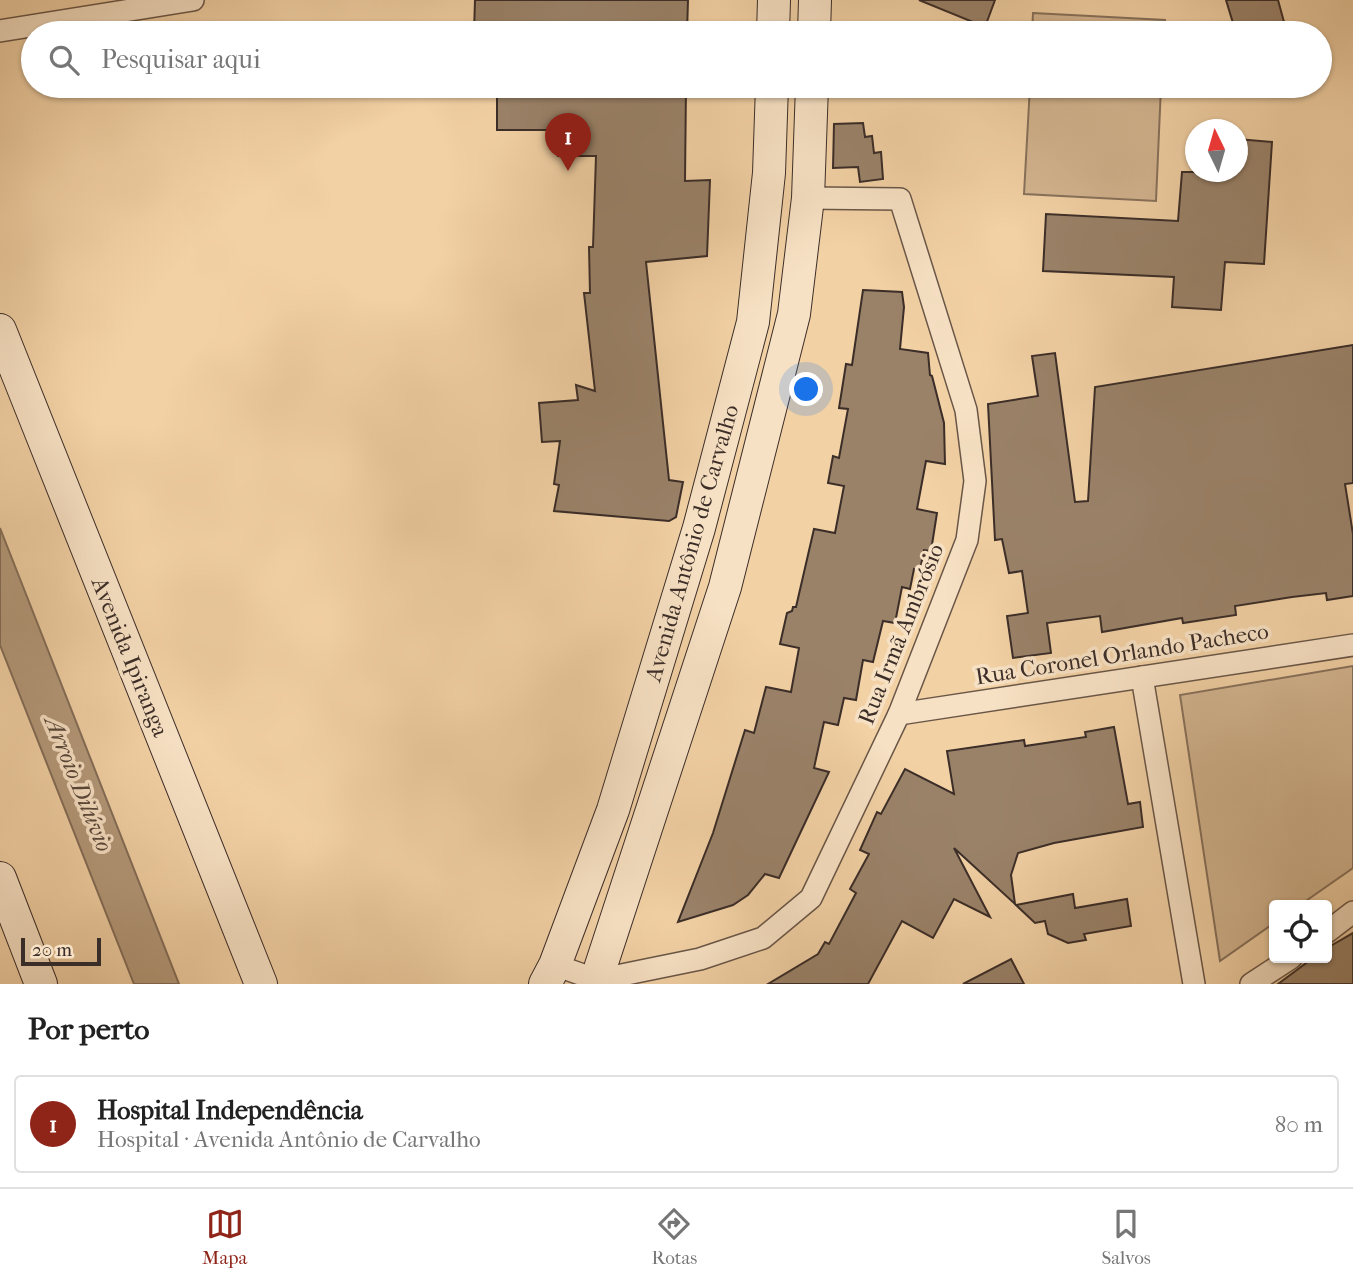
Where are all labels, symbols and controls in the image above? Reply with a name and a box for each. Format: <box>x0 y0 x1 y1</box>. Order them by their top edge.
search box <box>21 21 1332 98</box>
icon: search <box>45 41 83 79</box>
text: Pesquisar aqui <box>101 44 261 75</box>
pin: 1 <box>545 113 591 171</box>
north arrow <box>1185 119 1248 182</box>
your location <box>789 372 823 406</box>
street label: Avenida Antônio de Carvalho <box>639 401 745 686</box>
street label: Rua Irmã Ambrósio <box>852 540 950 728</box>
street label: Avenida Ipiranga <box>85 572 174 741</box>
street label: Rua Coronel Orlando Pacheco <box>974 617 1270 691</box>
water label: Arroio Dilúvio <box>38 709 119 856</box>
map controls <box>1269 900 1332 963</box>
button: locate <box>1269 900 1332 963</box>
scale bar <box>21 935 102 967</box>
text: 20 m <box>32 939 72 961</box>
text: Por perto <box>28 1012 150 1047</box>
text: Hospital Independência <box>97 1095 363 1126</box>
text: 1 <box>49 1111 57 1138</box>
text: 80 m <box>1275 1111 1323 1138</box>
text: Hospital · Avenida Antônio de Carvalho <box>97 1126 481 1153</box>
tab: Mapa <box>202 1205 247 1269</box>
tab: Rotas <box>652 1205 697 1269</box>
tab: Salvos <box>1102 1205 1151 1269</box>

